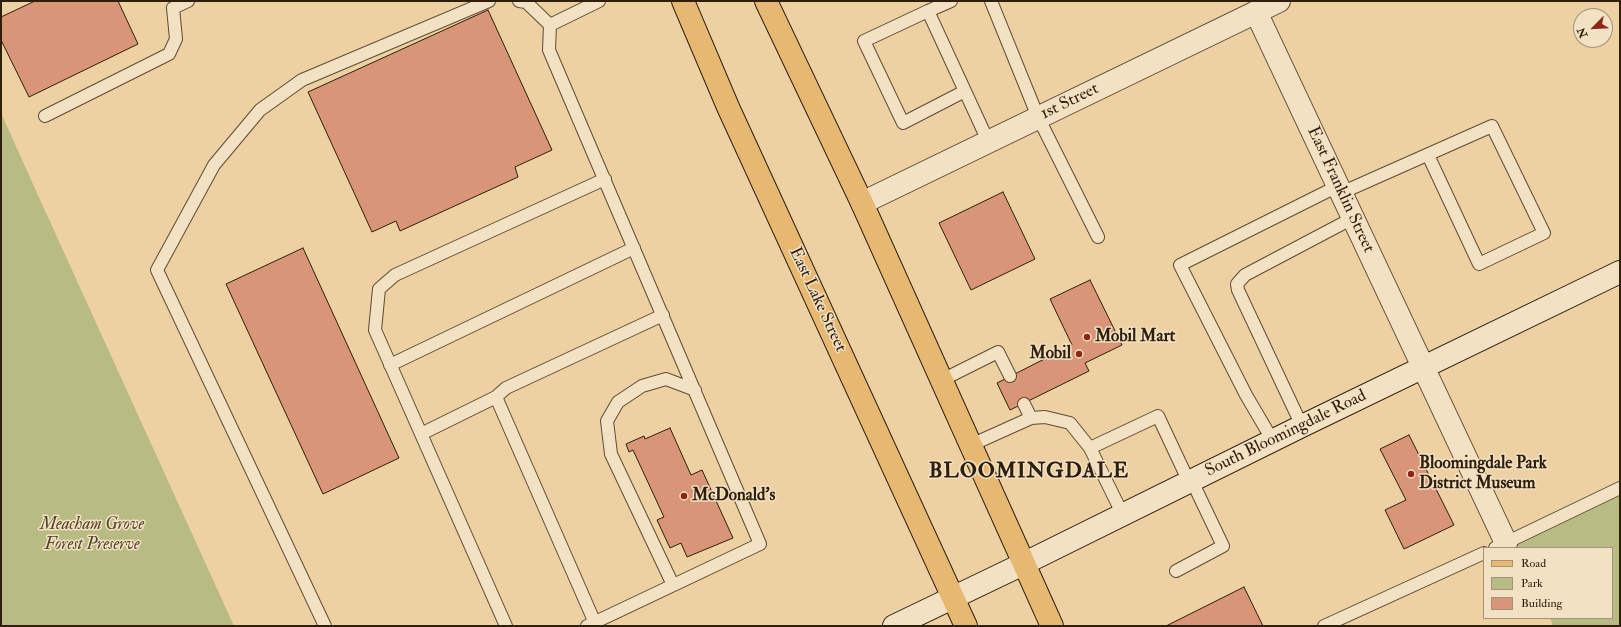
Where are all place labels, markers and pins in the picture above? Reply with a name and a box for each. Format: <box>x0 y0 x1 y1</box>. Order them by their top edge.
place label: Mobil Mart <box>1095 327 1175 347</box>
marker: Mobil Mart <box>1082 332 1092 342</box>
place label: Mobil <box>1030 344 1071 364</box>
marker: Mobil <box>1074 349 1084 359</box>
place label: Bloomingdale Park District Museum <box>1419 454 1547 494</box>
marker: Bloomingdale Park District Museum <box>1406 469 1416 479</box>
place label: McDonald's <box>692 486 775 506</box>
marker: McDonald's <box>679 491 689 501</box>

